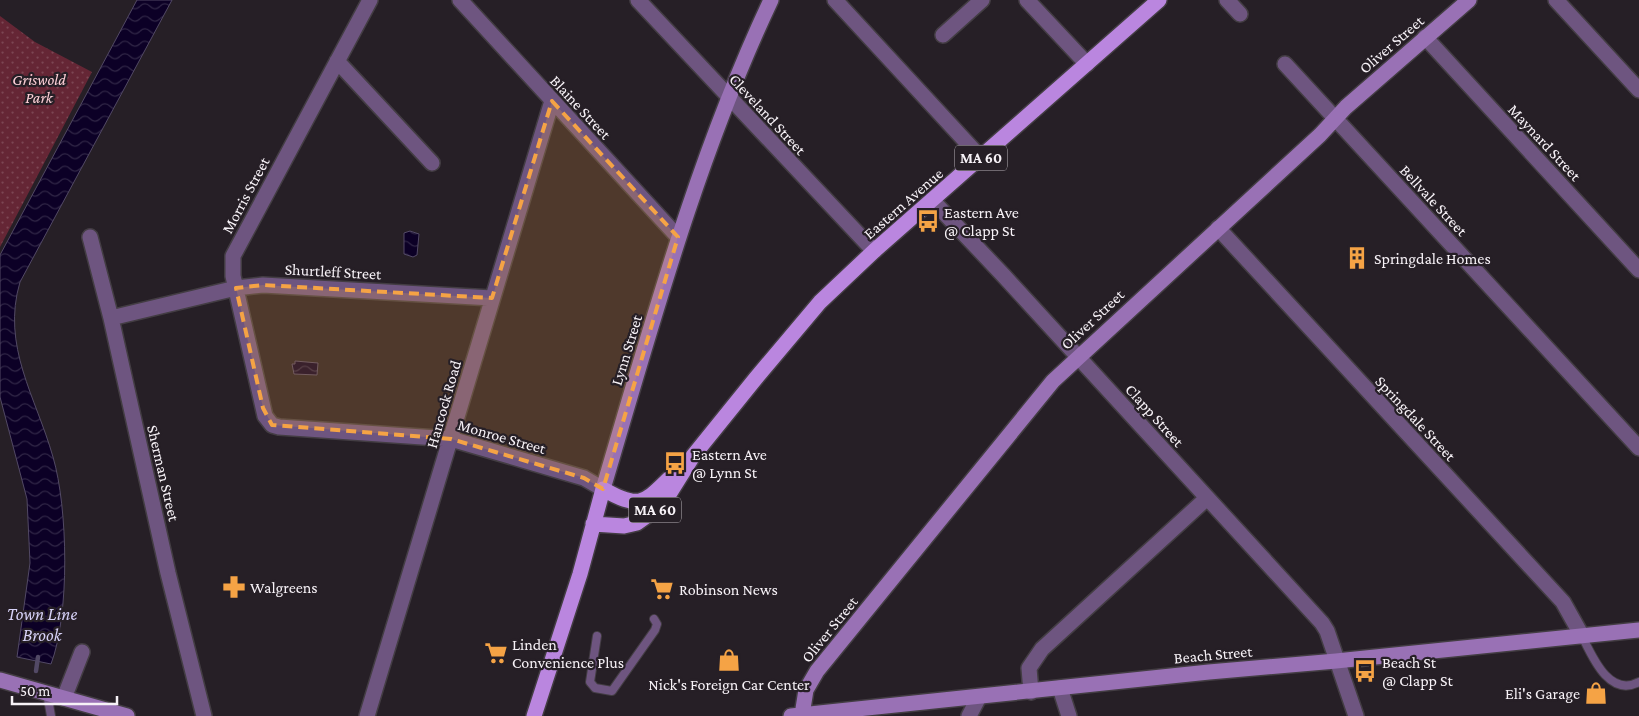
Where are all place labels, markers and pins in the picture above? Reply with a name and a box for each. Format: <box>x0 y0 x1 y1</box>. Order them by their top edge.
place label: Eastern Ave @ Clapp St <box>944 204 1019 240</box>
bus stop icon: Eastern Ave @ Clapp St <box>915 208 941 234</box>
building icon: Springdale Homes <box>1344 245 1370 271</box>
place label: Springdale Homes <box>1374 250 1491 268</box>
place label: Eastern Ave @ Lynn St <box>692 446 767 482</box>
bus stop icon: Eastern Ave @ Lynn St <box>662 450 688 476</box>
pharmacy icon: Walgreens <box>221 574 247 600</box>
supermarket icon: Robinson News <box>649 576 675 602</box>
place label: Walgreens <box>250 579 318 597</box>
place label: Robinson News <box>679 581 778 598</box>
place label: Linden Convenience Plus <box>512 636 624 671</box>
supermarket icon: Linden Convenience Plus <box>483 640 509 666</box>
shop icon: Nick's Foreign Car Center <box>716 647 742 673</box>
place label: Beach St @ Clapp St <box>1382 654 1453 690</box>
bus stop icon: Beach St @ Clapp St <box>1352 658 1378 684</box>
place label: Nick's Foreign Car Center <box>648 676 810 694</box>
shop icon: Eli's Garage <box>1583 680 1609 706</box>
place label: Eli's Garage <box>1505 685 1580 703</box>

